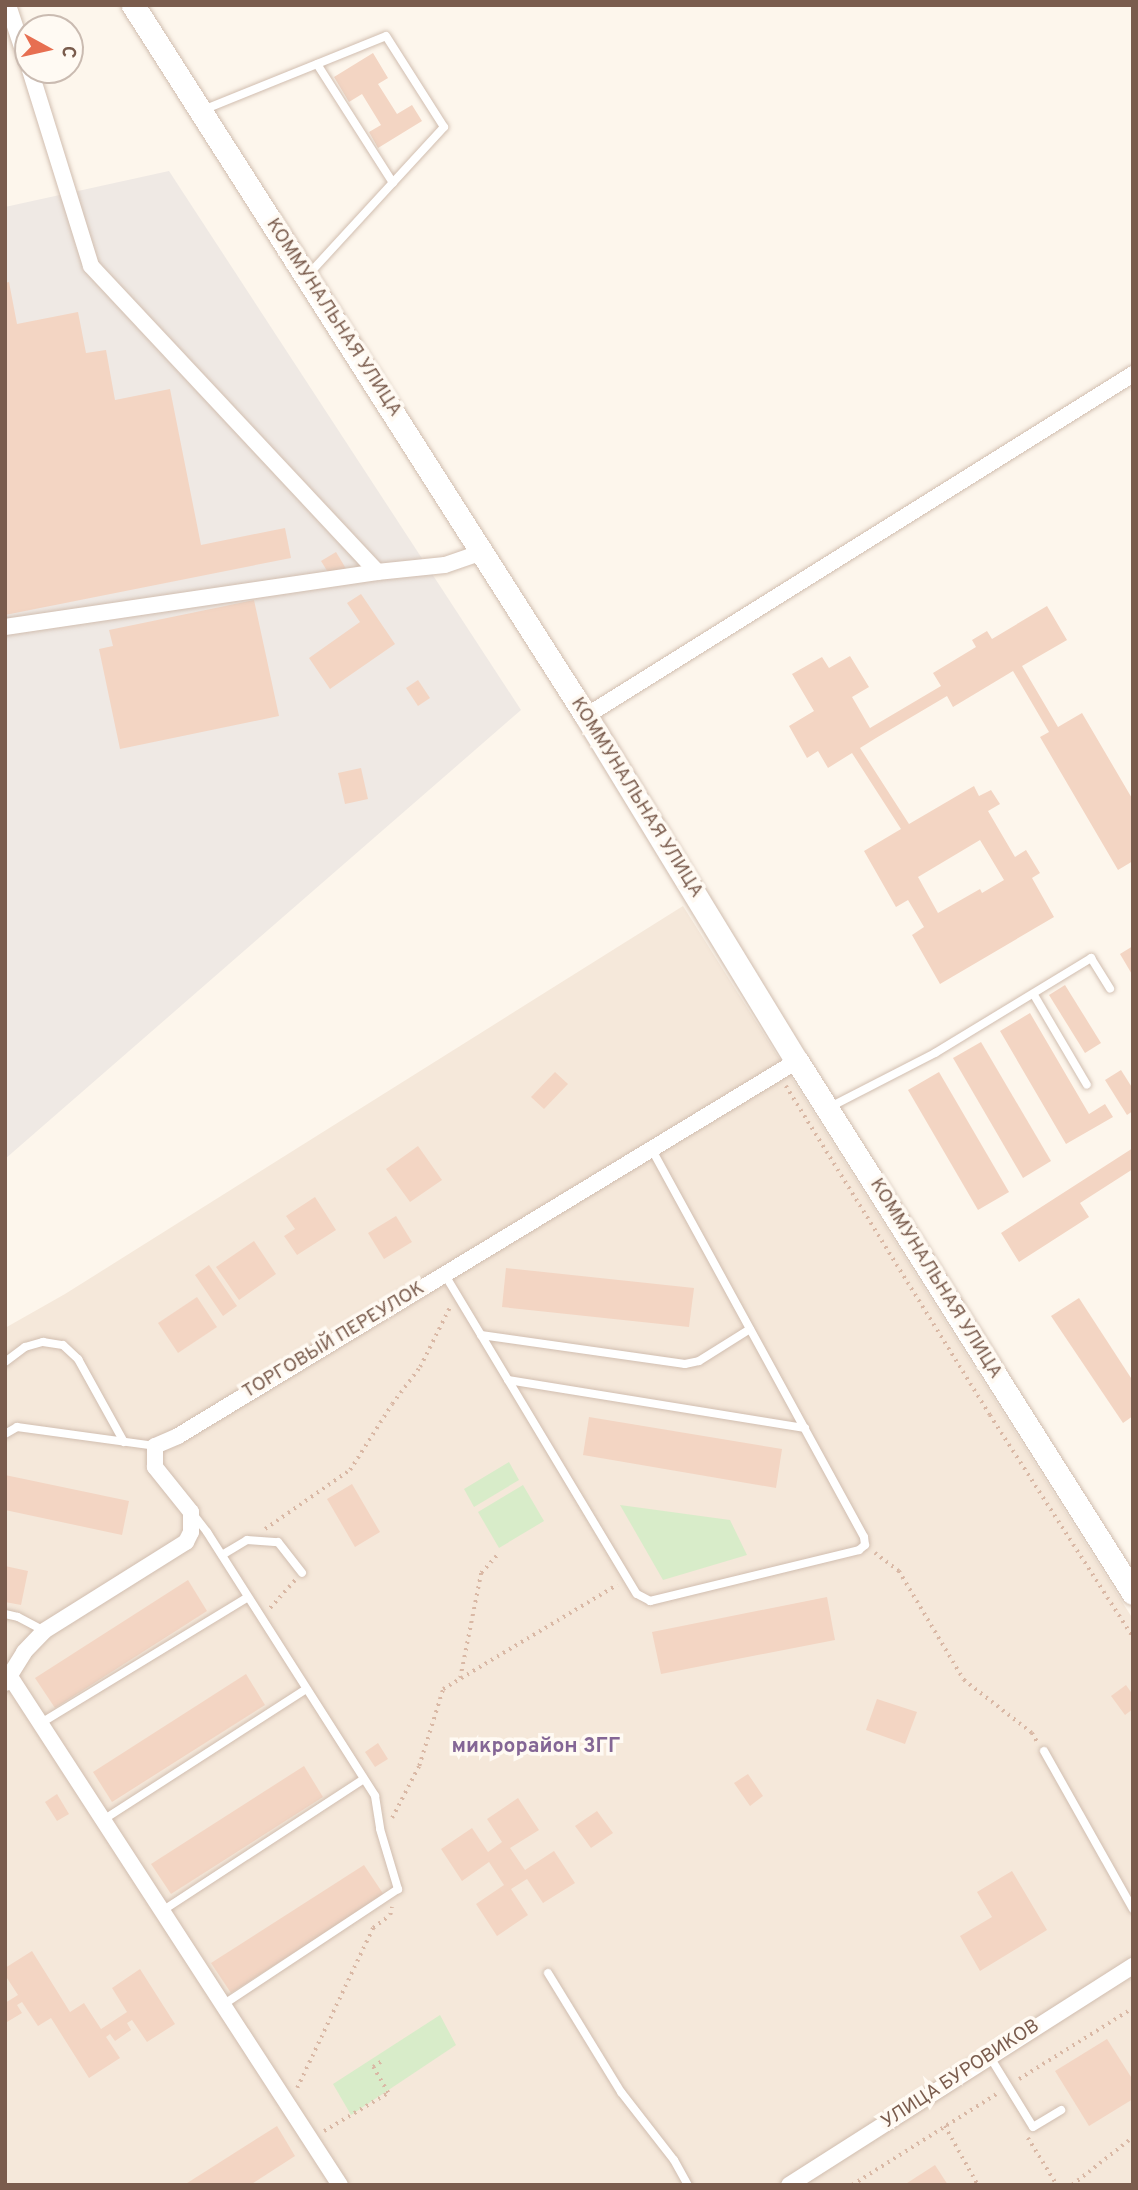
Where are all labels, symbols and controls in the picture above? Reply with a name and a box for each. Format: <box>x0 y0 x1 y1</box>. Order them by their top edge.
north arrow <box>14 14 84 84</box>
text: С <box>55 44 81 59</box>
street label: КОММУНАЛЬНАЯ УЛИЦА <box>260 215 406 421</box>
street label: КОММУНАЛЬНАЯ УЛИЦА <box>565 694 707 902</box>
street label: КОММУНАЛЬНАЯ УЛИЦА <box>864 1175 1006 1383</box>
street label: ТОРГОВЫЙ ПЕРЕУЛОК <box>239 1278 429 1404</box>
district label: микрорайон 3ГГ <box>452 1734 620 1760</box>
street label: УЛИЦА БУРОВИКОВ <box>878 2015 1044 2135</box>

